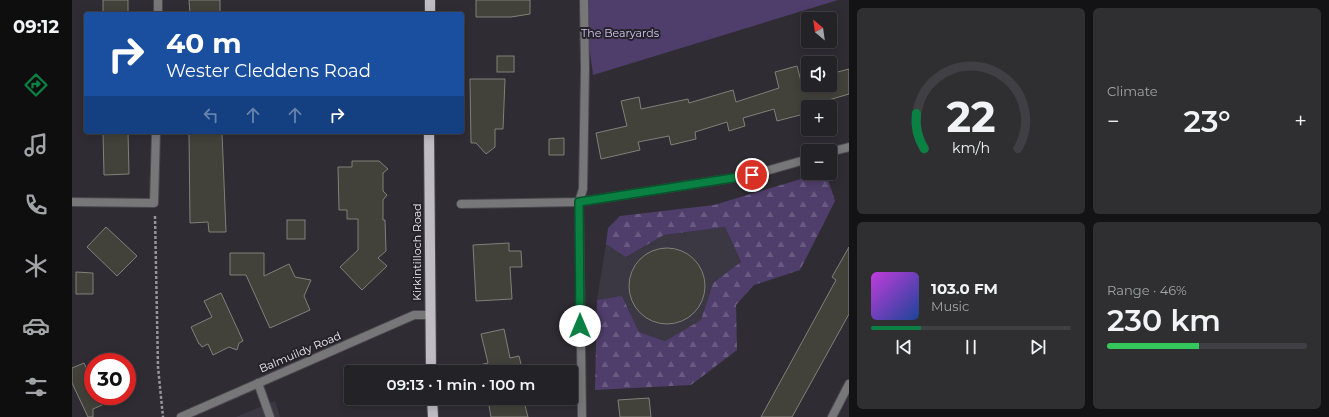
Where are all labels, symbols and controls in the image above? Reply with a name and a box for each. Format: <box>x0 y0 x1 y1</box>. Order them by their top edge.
north arrow <box>801 12 837 48</box>
map controls <box>801 12 837 180</box>
text: 09:12 <box>13 16 59 38</box>
text: 40 m <box>166 26 242 60</box>
park label: The Bearyards <box>581 26 660 40</box>
icon: right <box>100 28 152 80</box>
button: sound <box>801 56 837 92</box>
text: Wester Cleddens Road <box>166 60 371 82</box>
icon: directions <box>22 71 50 99</box>
text: Climate <box>1107 83 1158 99</box>
text: 22 <box>946 92 996 142</box>
button: + <box>801 100 837 136</box>
text: 23° <box>1183 103 1231 140</box>
icon: left <box>200 104 222 126</box>
icon: ahead <box>242 104 264 126</box>
icon: ahead <box>284 104 306 126</box>
icon: right <box>326 104 348 126</box>
text: − <box>1107 108 1120 135</box>
text: + <box>1294 108 1307 135</box>
icon: music <box>22 131 50 159</box>
text: km/h <box>952 138 990 156</box>
button: − <box>801 144 837 180</box>
pin <box>735 158 769 192</box>
icon: arrive <box>741 164 763 186</box>
icon: phone <box>22 191 50 219</box>
street label: Kirkintilloch Road <box>410 203 424 301</box>
icon: climate <box>22 252 50 280</box>
text: 103.0 FM <box>931 279 998 298</box>
text: Range · 46% <box>1107 282 1187 298</box>
text: Music <box>931 298 969 314</box>
text: 230 km <box>1107 302 1221 339</box>
position arrow <box>559 305 601 347</box>
icon: car <box>22 312 50 340</box>
street label: Balmuildy Road <box>257 328 343 376</box>
icon: previous <box>893 336 915 358</box>
icon: pause <box>960 336 982 358</box>
icon: next <box>1027 336 1049 358</box>
speed limit sign: 30 <box>84 353 136 405</box>
icon: filters <box>22 373 50 401</box>
text: 09:13 · 1 min · 100 m <box>387 375 535 394</box>

